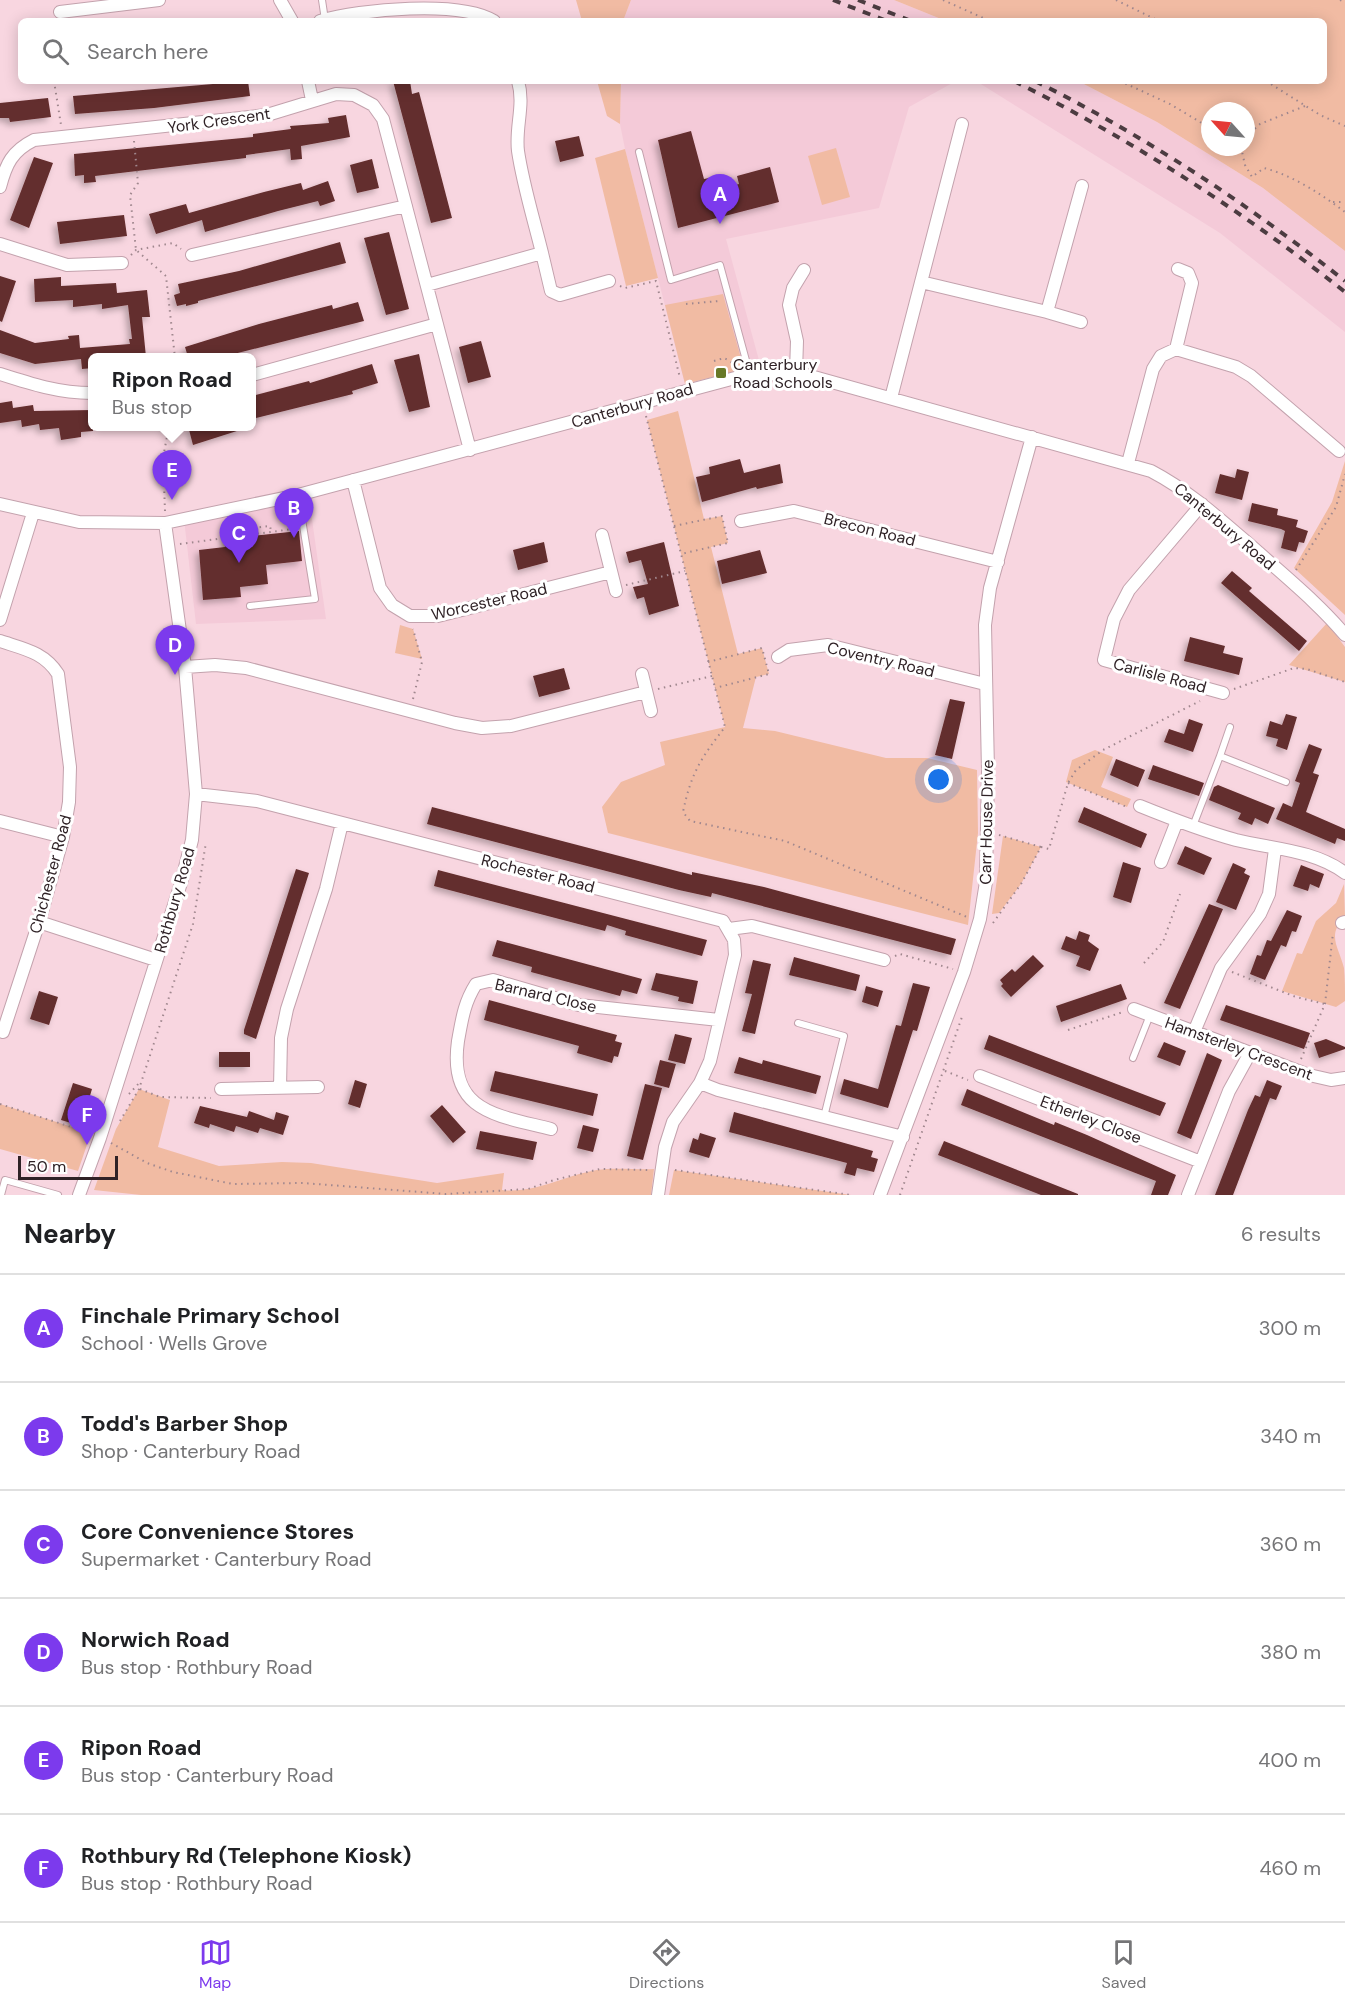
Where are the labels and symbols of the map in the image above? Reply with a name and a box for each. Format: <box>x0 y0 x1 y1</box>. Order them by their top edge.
north arrow <box>1201 102 1255 156</box>
street label: York Crescent <box>166 103 272 138</box>
pin: A <box>700 174 740 224</box>
place label: Canterbury Road Schools <box>733 354 833 393</box>
marker: Canterbury Road Schools <box>714 366 728 380</box>
street label: Canterbury Road <box>569 378 696 433</box>
pin: E <box>152 450 192 500</box>
street label: Canterbury Road <box>1170 478 1280 575</box>
pin: B <box>274 488 314 538</box>
street label: Brecon Road <box>822 508 918 551</box>
pin: C <box>220 514 258 563</box>
street label: Worcester Road <box>429 578 549 625</box>
pin: D <box>156 626 195 675</box>
street label: Coventry Road <box>825 637 937 682</box>
street label: Carlisle Road <box>1111 653 1209 698</box>
street label: Carr House Drive <box>975 759 998 885</box>
your location <box>924 765 953 794</box>
street label: Chichester Road <box>25 812 76 936</box>
street label: Rothbury Road <box>149 845 200 956</box>
street label: Rochester Road <box>479 849 597 898</box>
street label: Barnard Close <box>493 974 599 1017</box>
street label: Hamsterley Crescent <box>1162 1012 1316 1085</box>
street label: Etherley Close <box>1037 1091 1144 1148</box>
pin: F <box>68 1096 106 1145</box>
scale bar <box>18 1153 118 1180</box>

